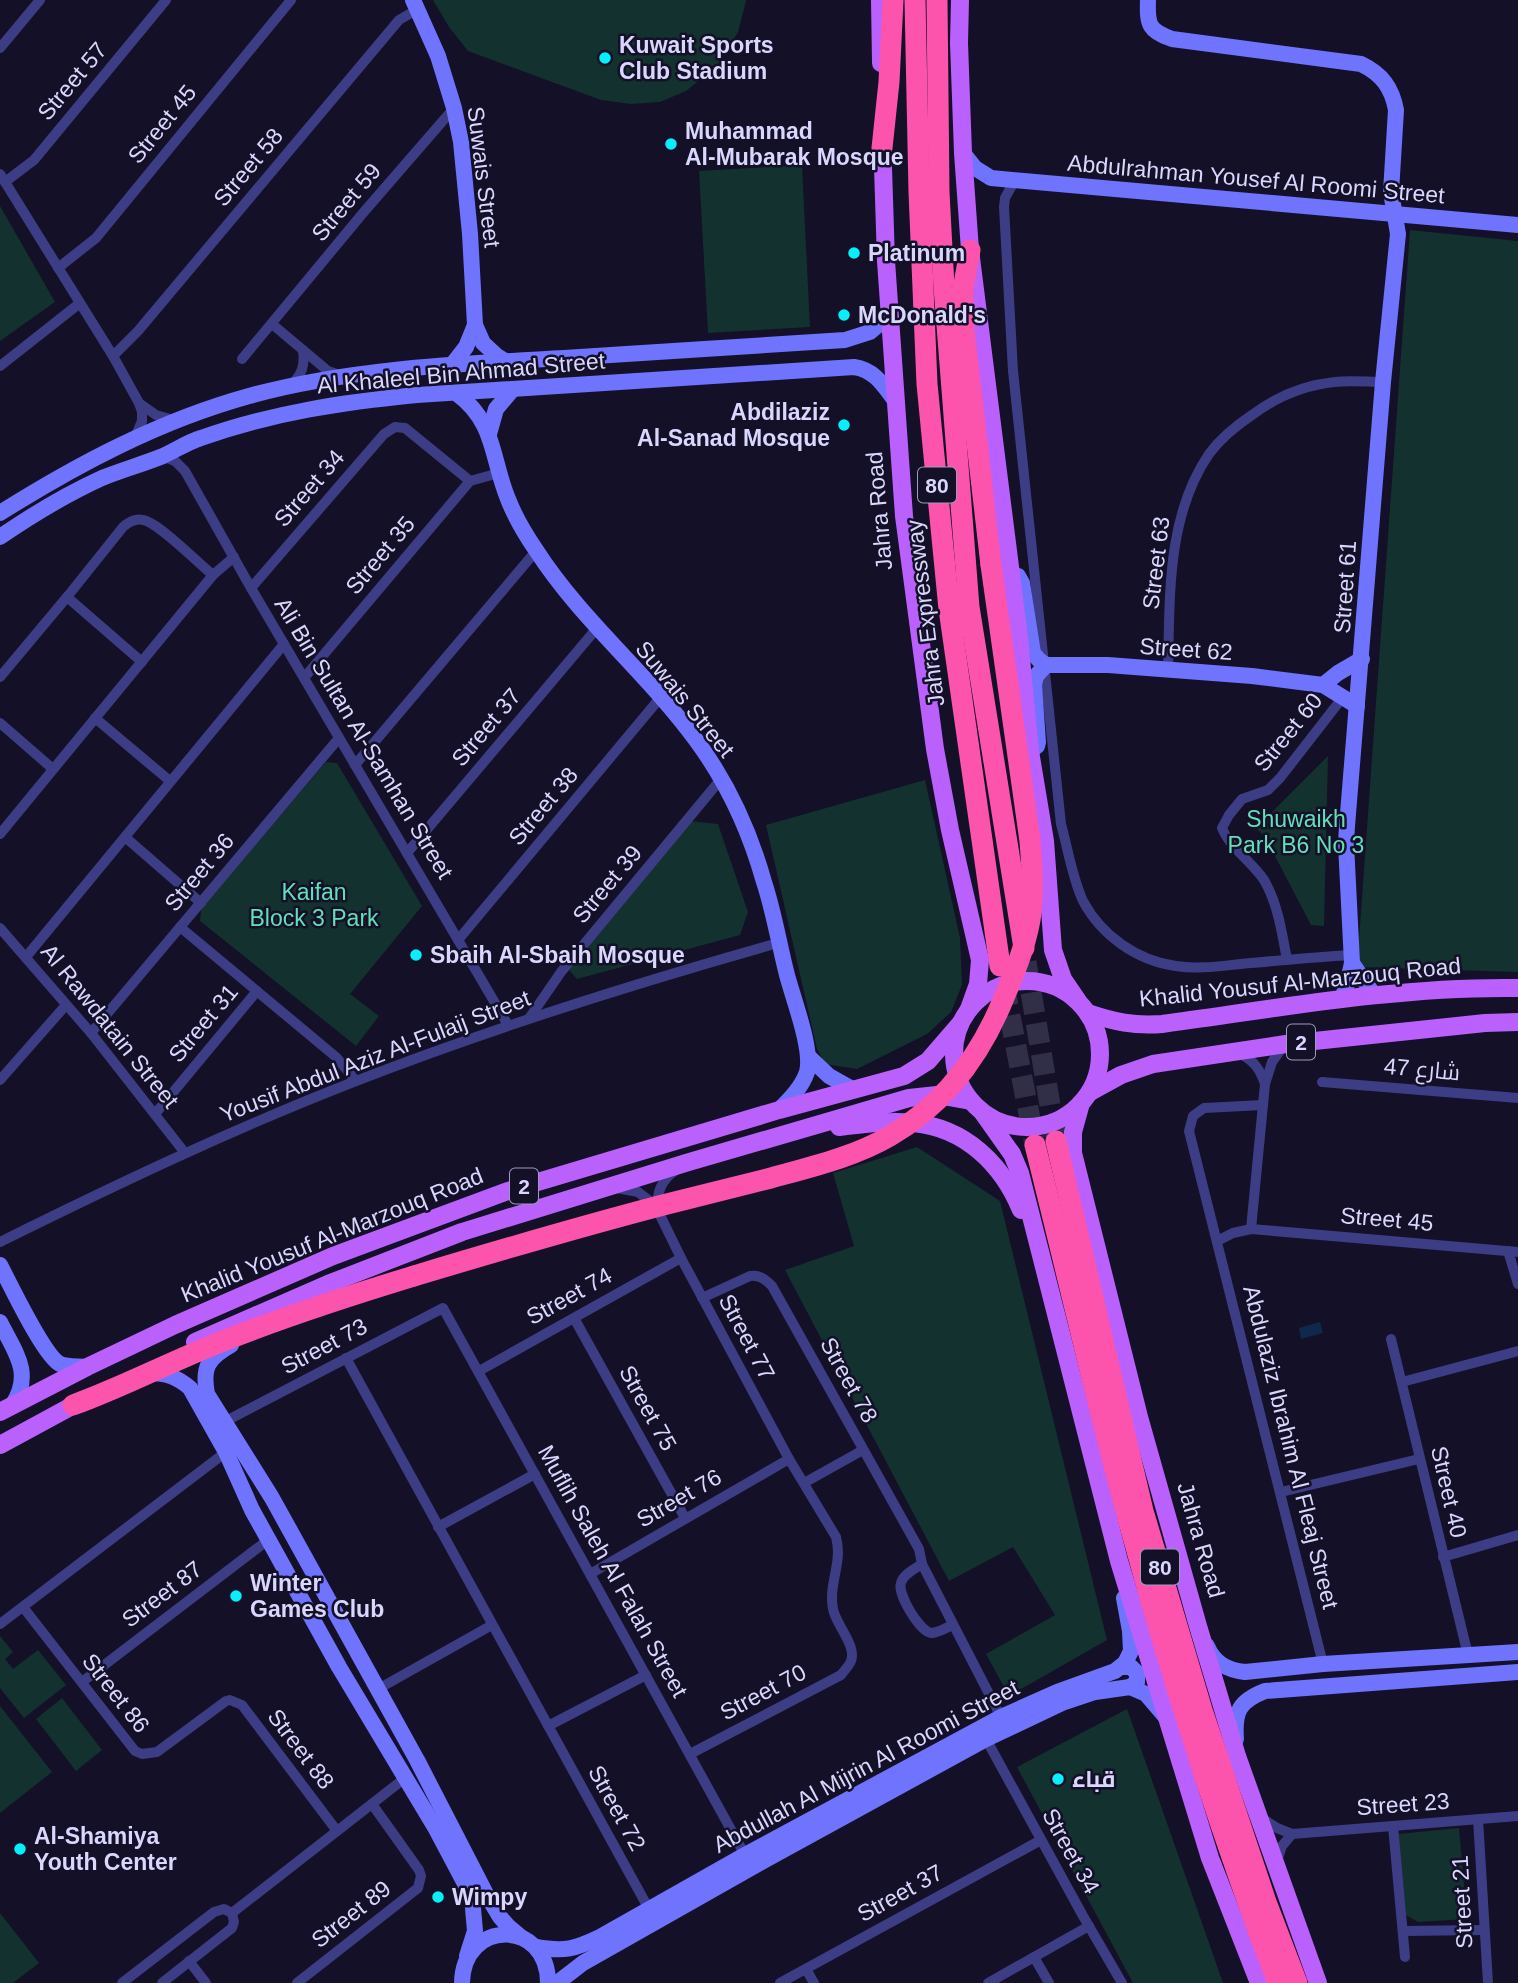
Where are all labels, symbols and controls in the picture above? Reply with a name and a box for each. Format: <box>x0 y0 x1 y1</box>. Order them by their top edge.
place label: Kuwait Sports Club Stadium <box>619 32 774 84</box>
street label: Street 57 <box>32 37 112 125</box>
marker: Kuwait Sports Club Stadium <box>597 50 613 66</box>
street label: Street 45 <box>123 80 201 168</box>
street label: Suwais Street <box>462 105 506 250</box>
place label: Muhammad Al-Mubarak Mosque <box>685 118 904 170</box>
street label: Street 58 <box>208 123 288 211</box>
marker: Muhammad Al-Mubarak Mosque <box>663 136 679 152</box>
street label: Abdulrahman Yousef Al Roomi Street <box>1066 150 1446 208</box>
street label: Street 59 <box>306 158 386 246</box>
place label: Platinum <box>868 240 965 266</box>
marker: Platinum <box>846 245 862 261</box>
place label: McDonald's <box>858 302 986 328</box>
marker: McDonald's <box>836 307 852 323</box>
street label: Al Khaleel Bin Ahmad Street <box>316 347 607 399</box>
place label: Abdilaziz Al-Sanad Mosque <box>637 399 830 451</box>
marker: Abdilaziz Al-Sanad Mosque <box>836 417 852 433</box>
street label: Street 34 <box>269 444 350 532</box>
street label: Jahra Road <box>861 451 897 571</box>
road number: 80 <box>918 468 956 503</box>
street label: Street 35 <box>340 511 420 599</box>
street label: Street 63 <box>1137 515 1175 611</box>
street label: Jahra Expressway <box>901 518 949 708</box>
street label: Street 61 <box>1329 540 1361 634</box>
street label: Ali Bin Sultan Al-Samhan Street <box>270 593 459 884</box>
street label: Street 62 <box>1139 633 1233 665</box>
street label: Suwais Street <box>630 636 740 763</box>
street label: Street 37 <box>446 683 526 771</box>
street label: Street 60 <box>1249 688 1327 776</box>
street label: Street 38 <box>503 762 583 850</box>
park label: Shuwaikh Park B6 No 3 <box>1228 806 1364 858</box>
street label: Street 36 <box>159 828 239 916</box>
street label: Street 39 <box>567 840 647 928</box>
park label: Kaifan Block 3 Park <box>249 879 379 931</box>
street label: Al Rawdatain Street <box>36 939 184 1114</box>
place label: Sbaih Al-Sbaih Mosque <box>430 942 685 968</box>
marker: Sbaih Al-Sbaih Mosque <box>408 947 424 963</box>
street label: Khalid Yousuf Al-Marzouq Road <box>1138 952 1462 1012</box>
street label: Street 31 <box>163 979 243 1067</box>
street label: Yousif Abdul Aziz Al-Fulaij Street <box>216 984 534 1127</box>
road number: 2 <box>1287 1024 1315 1060</box>
street label: شارع 47 <box>1382 1053 1461 1088</box>
street label: Khalid Yousuf Al-Marzouq Road <box>177 1162 487 1308</box>
road number: 2 <box>510 1168 538 1204</box>
street label: Street 45 <box>1339 1202 1435 1236</box>
street label: Street 74 <box>522 1262 616 1330</box>
street label: Abdulaziz Ibrahim Al Fleaj Street <box>1238 1283 1344 1612</box>
street label: Street 77 <box>714 1290 780 1384</box>
street label: Street 73 <box>277 1313 371 1379</box>
street label: Street 78 <box>815 1333 883 1427</box>
street label: Street 75 <box>614 1361 682 1455</box>
street label: Muflih Saleh Al Falah Street <box>533 1441 693 1702</box>
street label: Street 40 <box>1426 1444 1472 1540</box>
street label: Street 76 <box>632 1463 726 1533</box>
street label: Jahra Road <box>1172 1479 1230 1601</box>
road number: 80 <box>1141 1550 1179 1584</box>
street label: Street 87 <box>117 1556 207 1632</box>
place label: Winter Games Club <box>250 1570 384 1622</box>
marker: Winter Games Club <box>228 1588 244 1604</box>
street label: Street 86 <box>77 1648 155 1738</box>
street label: Street 70 <box>716 1659 810 1725</box>
street label: Abdullah Al Mijrin Al Roomi Street <box>709 1674 1024 1858</box>
street label: Street 88 <box>263 1704 339 1794</box>
street label: Street 72 <box>583 1761 651 1855</box>
place label: قباء <box>1072 1766 1115 1792</box>
marker: قباء <box>1050 1771 1066 1787</box>
street label: Street 23 <box>1356 1788 1450 1820</box>
street label: Street 34 <box>1037 1804 1105 1898</box>
place label: Al-Shamiya Youth Center <box>34 1823 177 1875</box>
marker: Al-Shamiya Youth Center <box>12 1841 28 1857</box>
street label: Street 21 <box>1447 1855 1477 1949</box>
street label: Street 37 <box>853 1859 947 1927</box>
street label: Street 89 <box>306 1875 396 1953</box>
place label: Wimpy <box>452 1884 527 1910</box>
marker: Wimpy <box>430 1889 446 1905</box>

